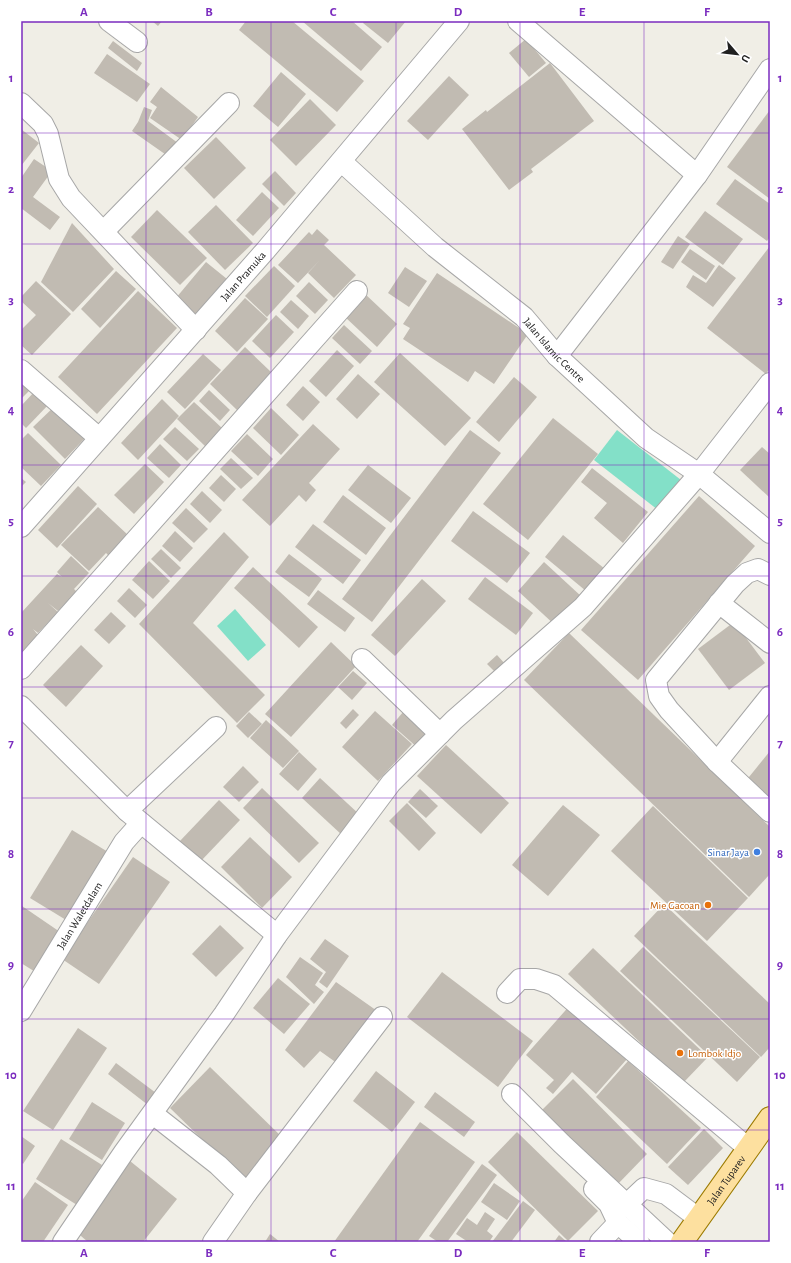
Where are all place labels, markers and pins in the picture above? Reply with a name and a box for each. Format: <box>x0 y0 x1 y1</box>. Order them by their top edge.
place label: Sinar Jaya <box>707 847 749 858</box>
marker: Sinar Jaya <box>752 847 762 857</box>
place label: Mie Gacoan <box>650 900 700 911</box>
marker: Mie Gacoan <box>703 900 713 910</box>
marker: Lombok Idjo <box>675 1048 685 1058</box>
place label: Lombok Idjo <box>688 1048 741 1059</box>

